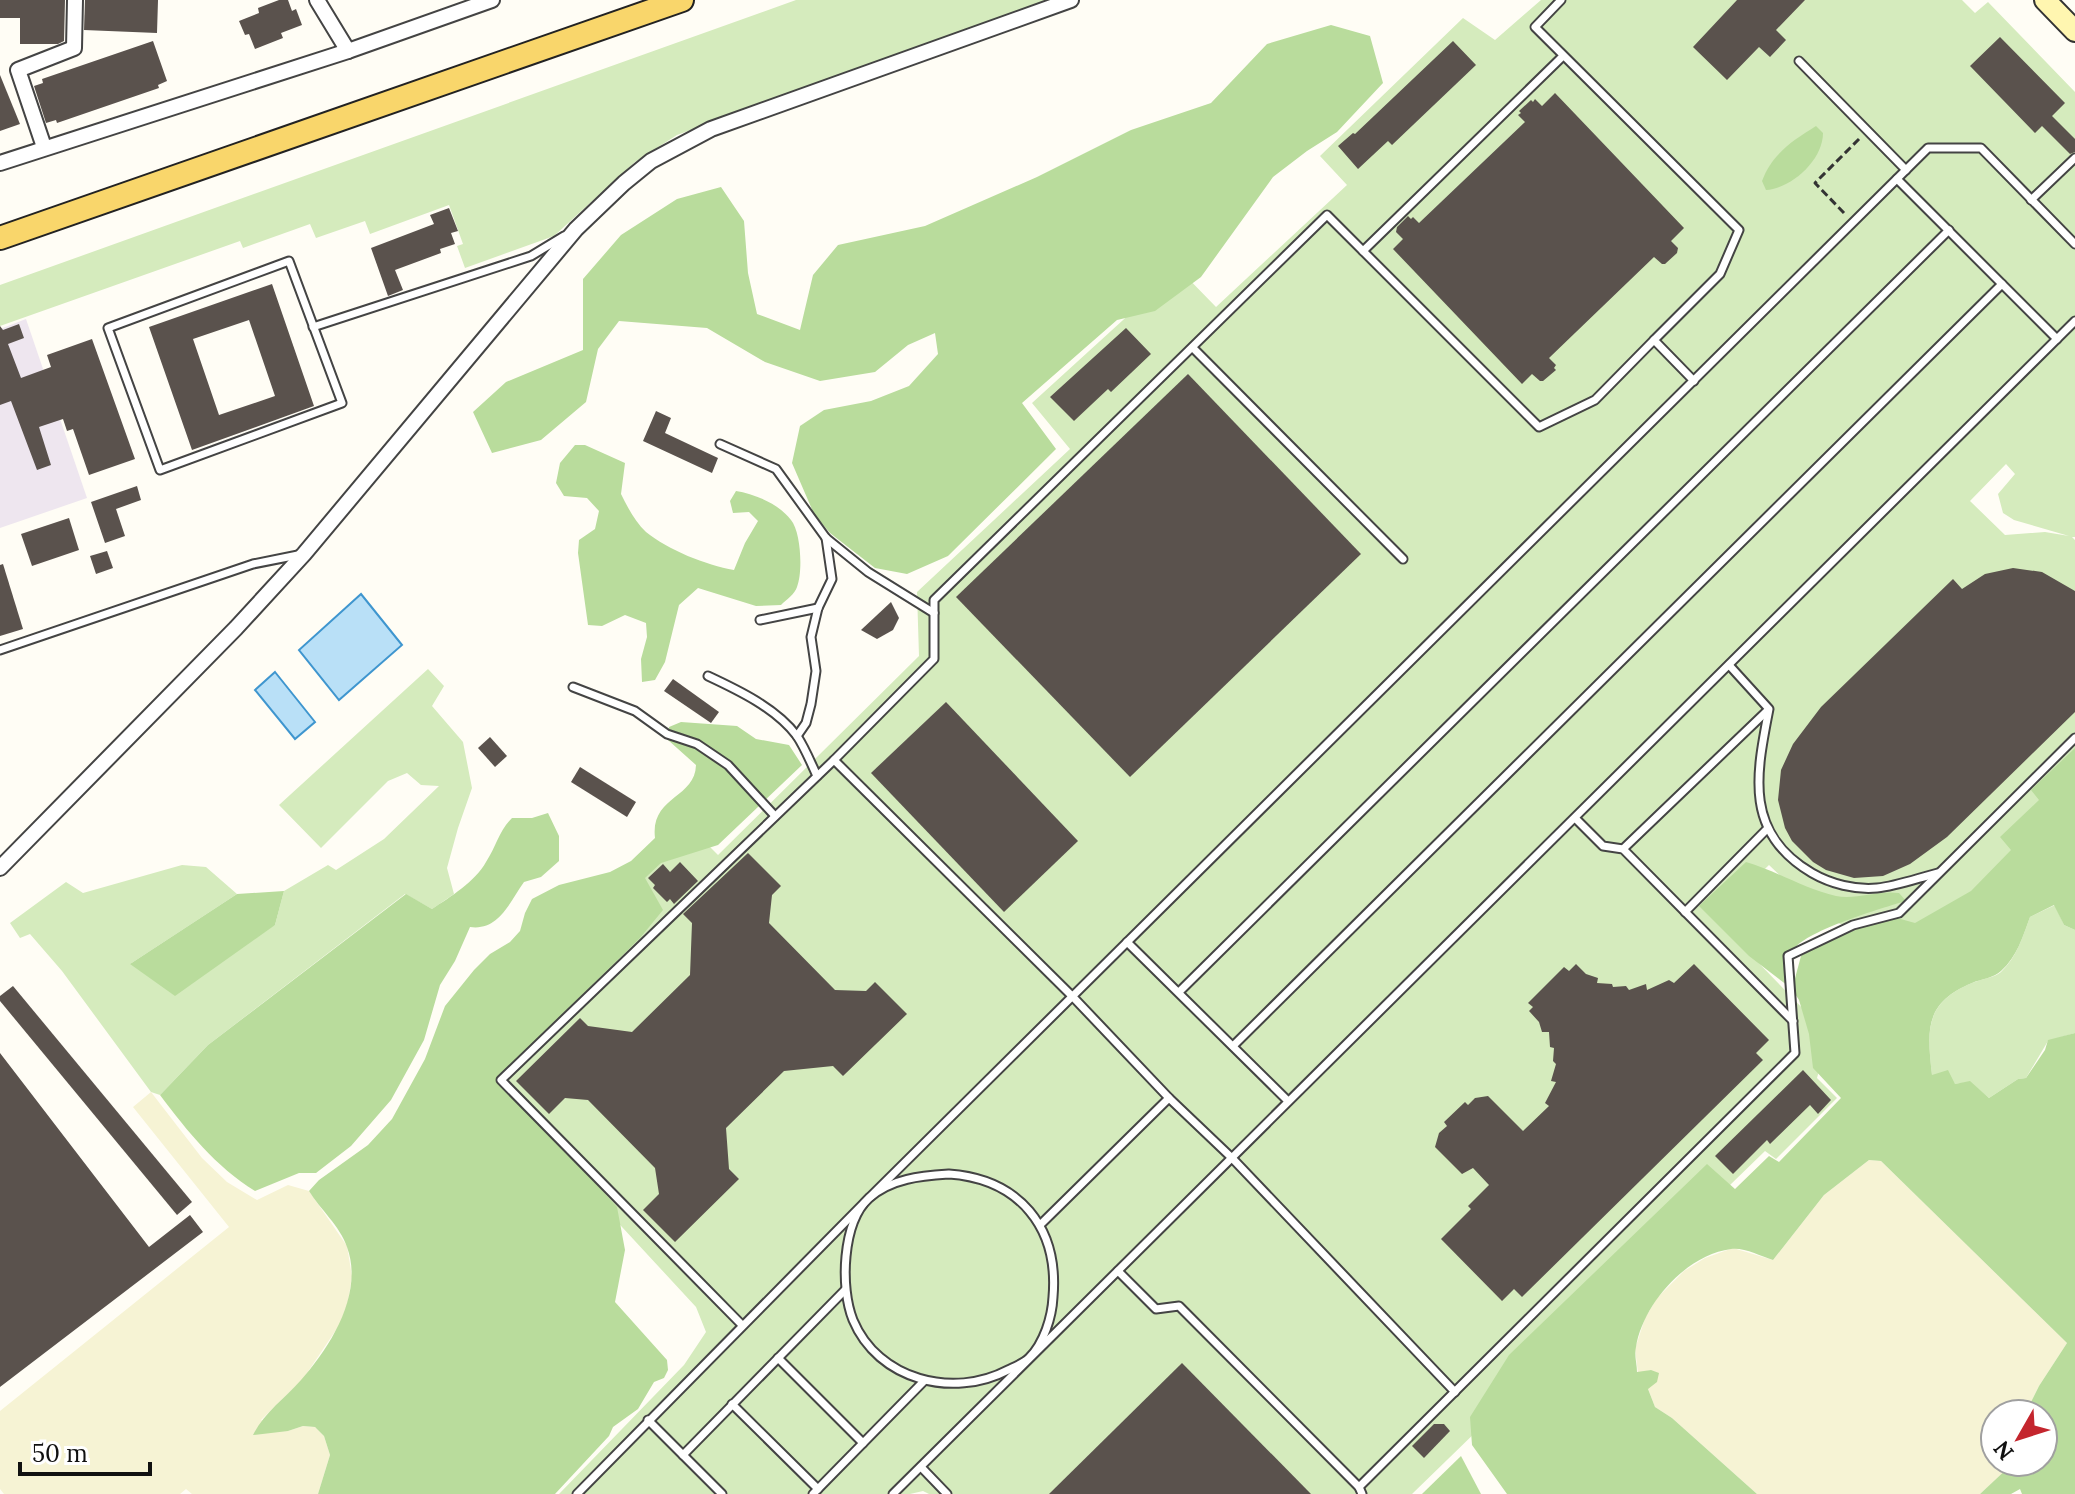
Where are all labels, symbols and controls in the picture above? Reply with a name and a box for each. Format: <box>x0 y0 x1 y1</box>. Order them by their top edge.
north arrow <box>1979 1398 2059 1478</box>
scale bar <box>20 1426 150 1476</box>
text: N <box>1987 1435 2020 1466</box>
text: 50 m <box>32 1438 88 1469</box>

